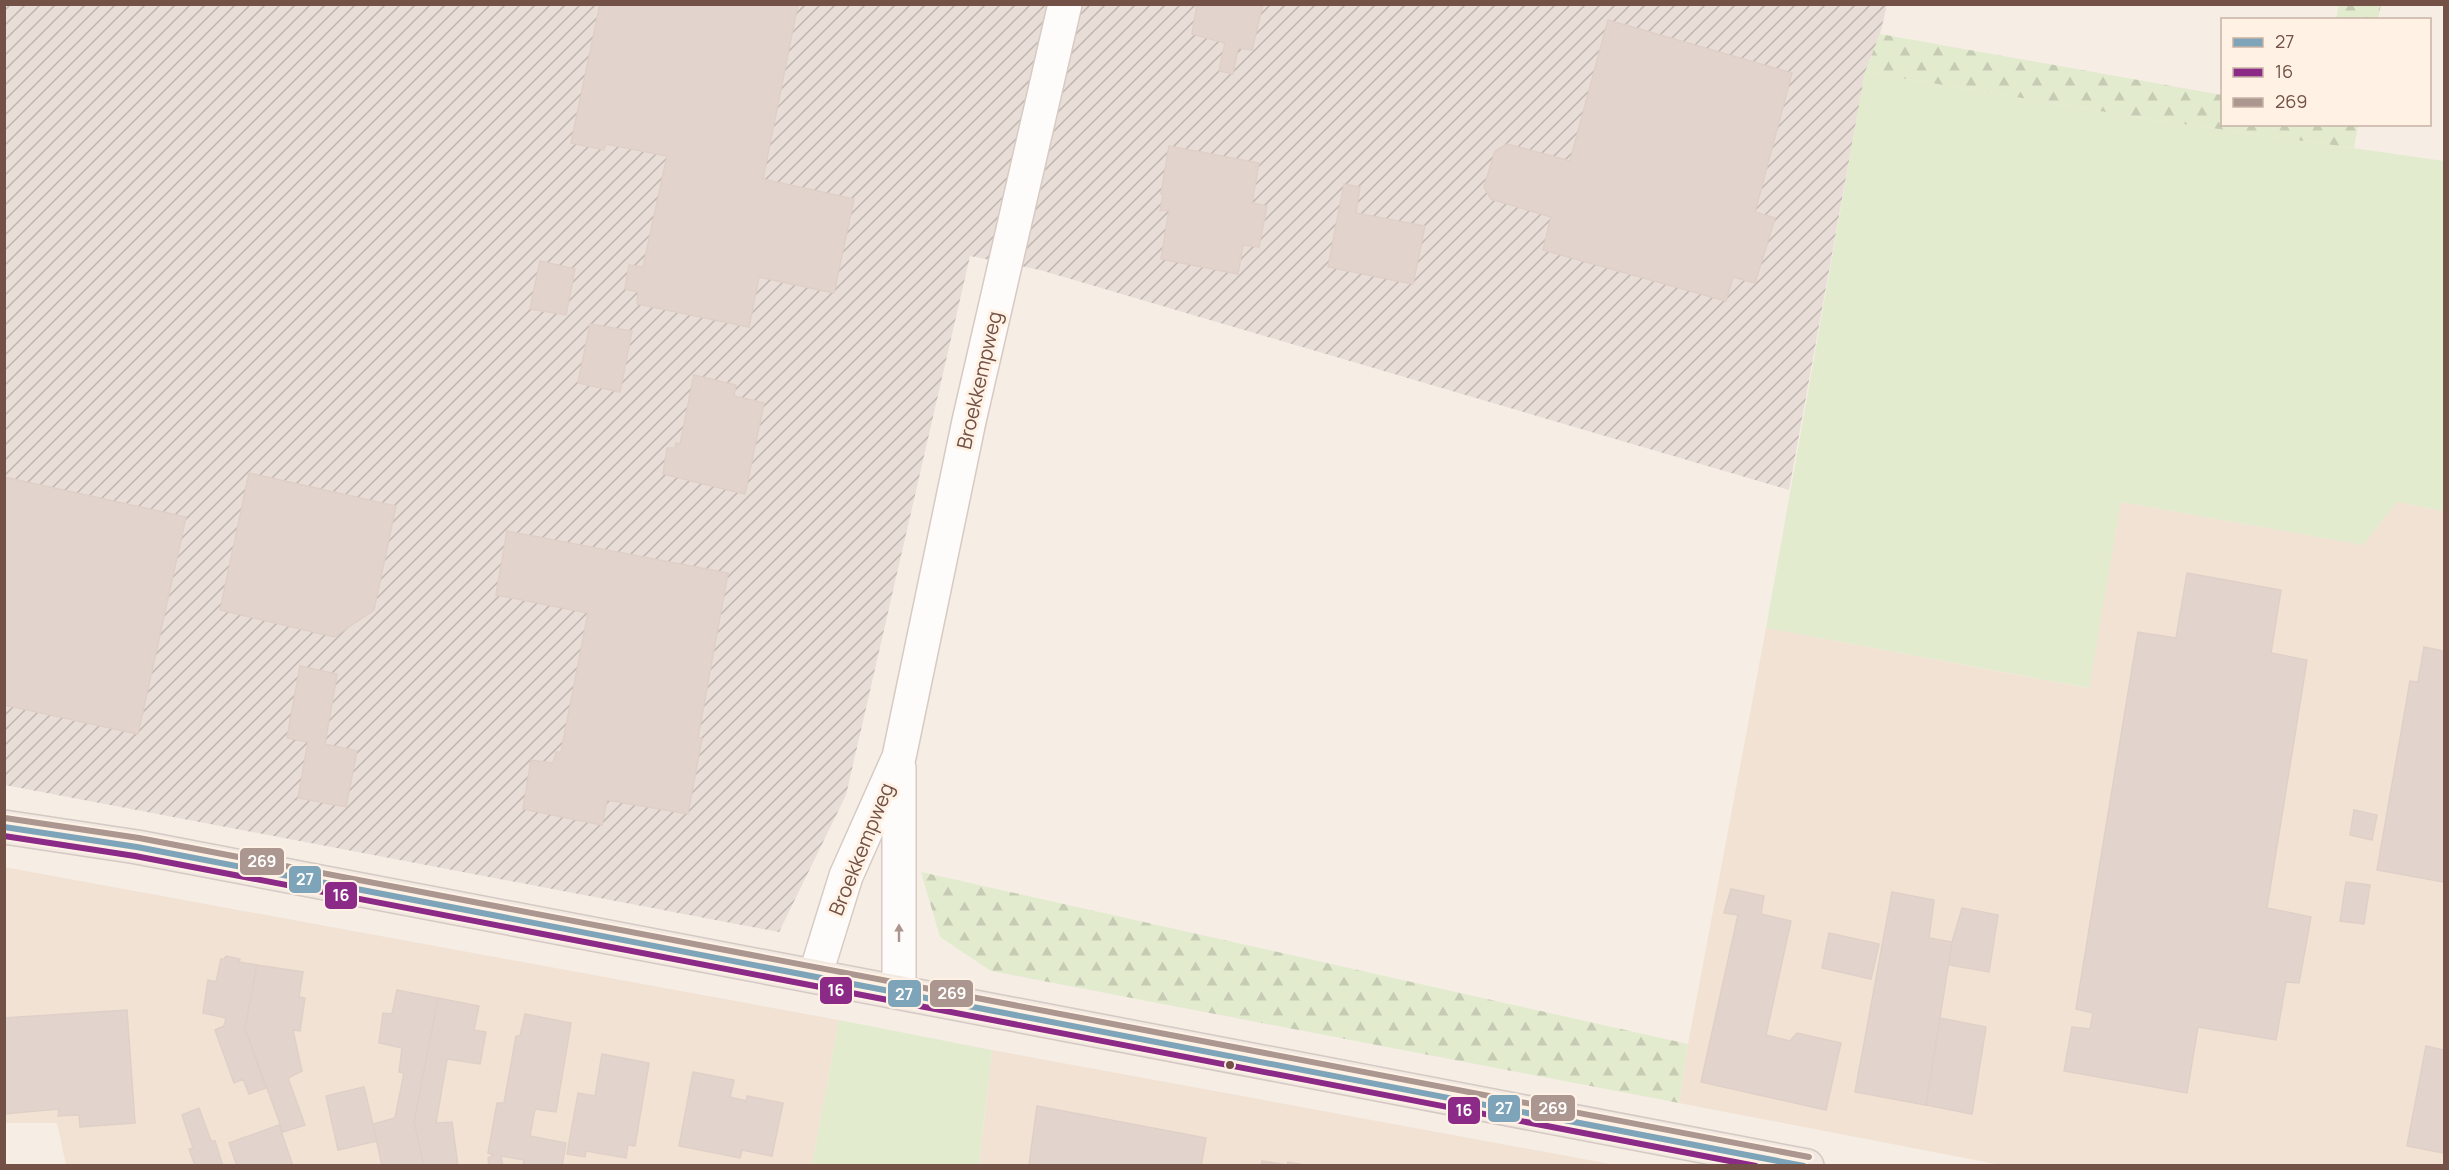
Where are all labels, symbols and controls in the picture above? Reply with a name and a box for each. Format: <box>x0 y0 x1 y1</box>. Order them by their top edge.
legend <box>2221 18 2431 126</box>
text: 27 <box>2275 29 2294 53</box>
text: 16 <box>2275 59 2293 83</box>
text: 269 <box>2275 89 2307 113</box>
street label: Broekkempweg <box>950 308 1008 452</box>
street label: Broekkempweg <box>822 779 900 919</box>
line badge: 269 <box>239 847 285 876</box>
text: 269 <box>247 850 277 872</box>
line badge: 27 <box>288 865 322 894</box>
text: 27 <box>296 868 314 890</box>
line badge: 16 <box>324 881 358 910</box>
text: 16 <box>333 884 350 906</box>
one-way arrow <box>894 923 904 942</box>
line badge: 16 <box>819 976 853 1005</box>
text: 16 <box>828 979 845 1001</box>
line badge: 27 <box>887 979 922 1008</box>
line badge: 269 <box>929 979 974 1008</box>
text: 269 <box>937 982 967 1004</box>
text: 27 <box>895 983 913 1005</box>
unlabelled marker <box>1224 1059 1236 1071</box>
line badge: 27 <box>1487 1094 1521 1123</box>
line badge: 269 <box>1530 1094 1576 1122</box>
line badge: 16 <box>1447 1096 1481 1125</box>
text: 27 <box>1495 1097 1513 1119</box>
text: 269 <box>1538 1097 1568 1119</box>
text: 16 <box>1456 1099 1473 1121</box>

